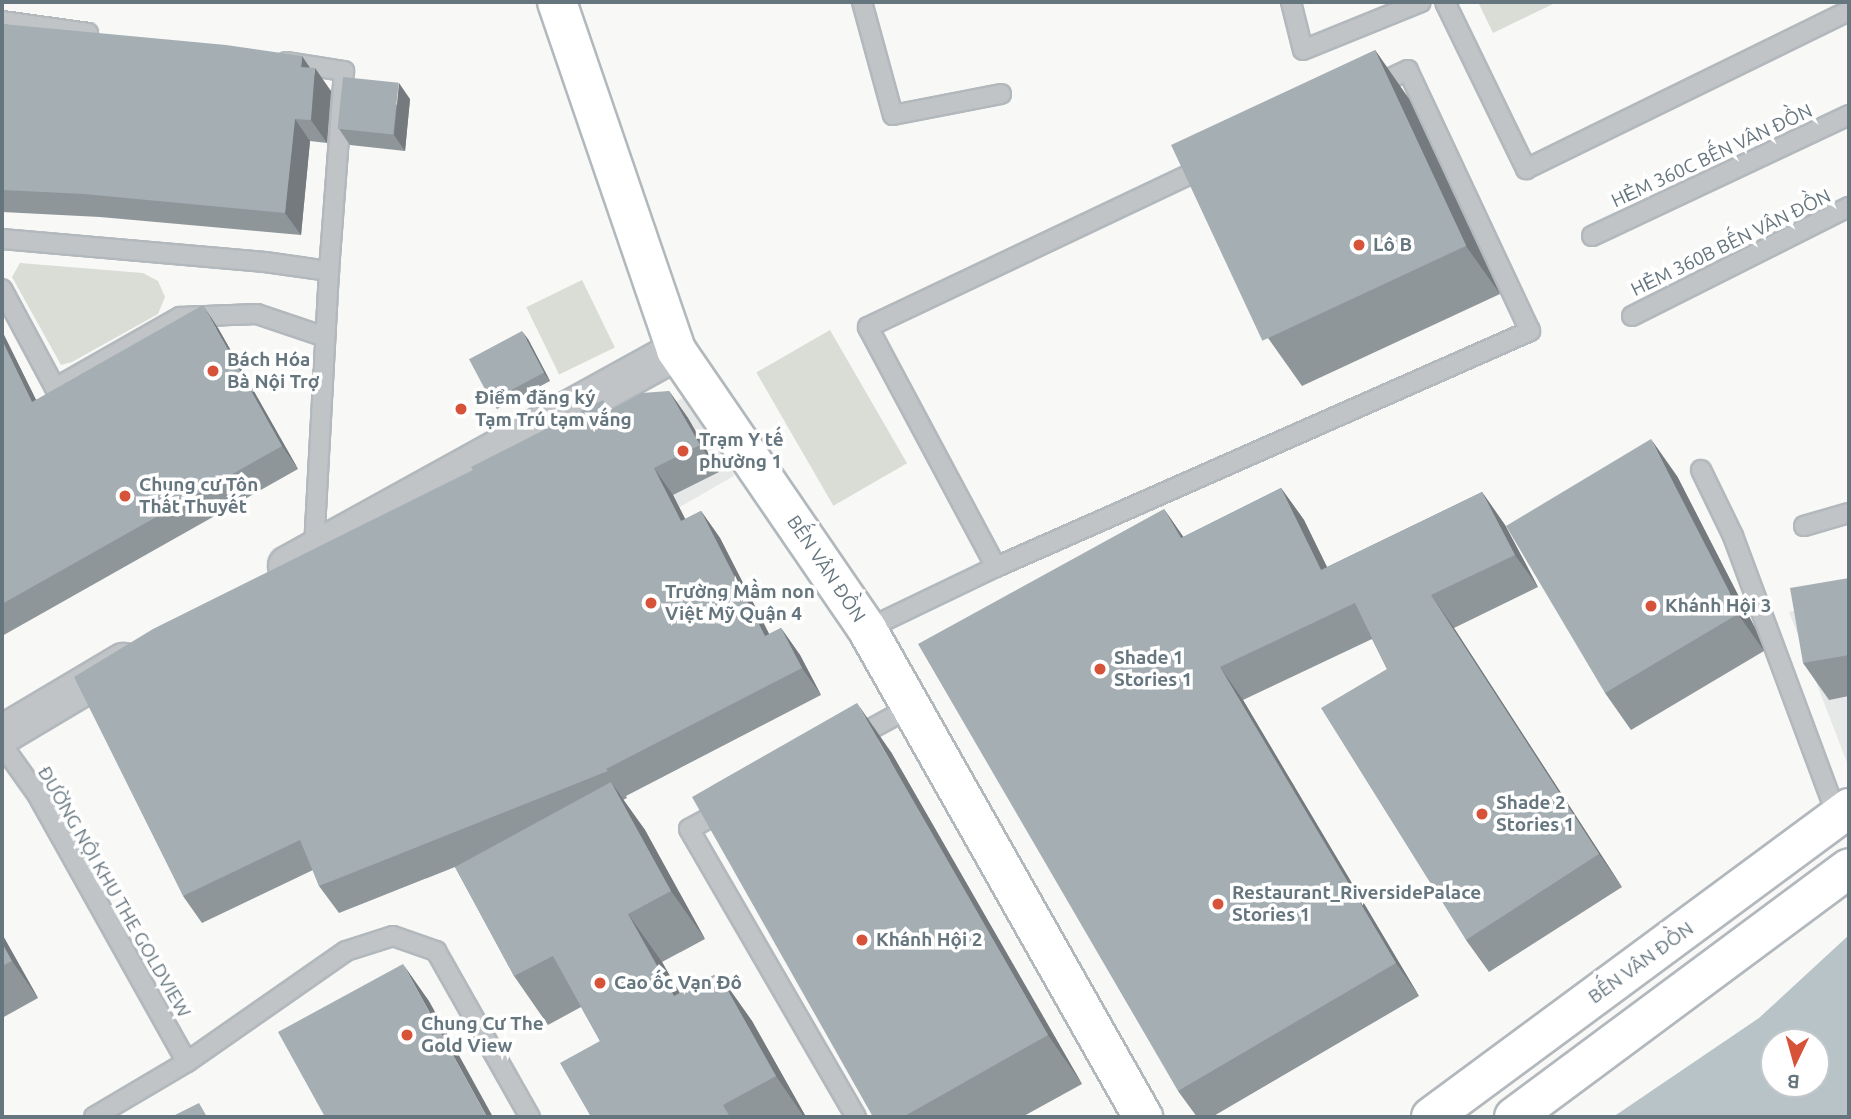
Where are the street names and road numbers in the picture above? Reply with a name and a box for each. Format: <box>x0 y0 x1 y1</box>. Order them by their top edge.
street label: HẺM 360C BẾN VÂN ĐỒN <box>1608 99 1816 213</box>
street label: HẺM 360B BẾN VÂN ĐỒN <box>1627 185 1835 301</box>
street label: BẾN VÂN ĐỒN <box>782 511 870 627</box>
street label: ĐƯỜNG NỘI KHU THE GOLDVIEW <box>33 762 195 1022</box>
street label: BẾN VÂN ĐỒN <box>1584 917 1698 1009</box>

